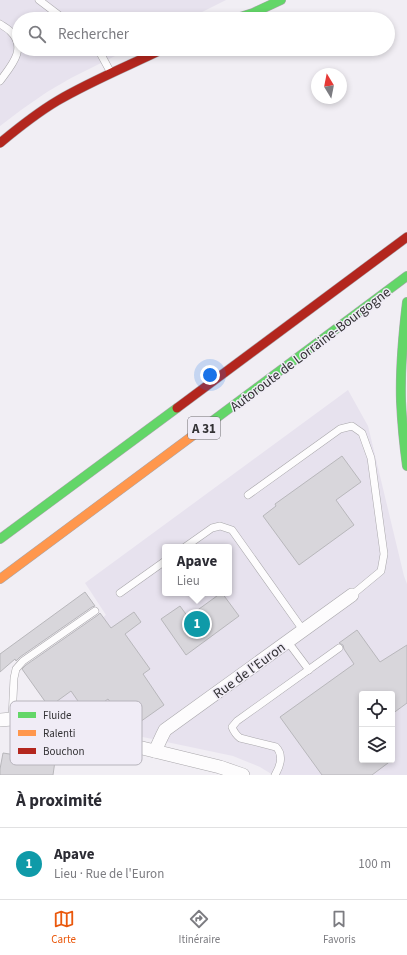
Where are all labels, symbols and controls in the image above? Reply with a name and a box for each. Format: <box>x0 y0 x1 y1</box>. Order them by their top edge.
search box <box>12 12 395 56</box>
icon: search <box>26 23 48 45</box>
text: Rechercher <box>58 24 129 45</box>
north arrow <box>311 68 347 104</box>
street label: Autoroute de Lorraine-Bourgogne <box>226 283 395 417</box>
your location <box>200 365 220 385</box>
road number: A 31 <box>188 417 220 439</box>
popup <box>162 544 232 596</box>
text: Apave <box>177 551 217 572</box>
text: Lieu <box>177 572 200 590</box>
pin: 1 <box>184 609 210 639</box>
street label: Rue de l'Euron <box>209 638 290 704</box>
map controls <box>359 691 395 763</box>
button: locate <box>359 691 395 727</box>
legend <box>10 701 142 765</box>
text: Fluide <box>43 708 72 723</box>
text: Ralenti <box>43 726 75 741</box>
button: layers <box>359 727 395 763</box>
text: Bouchon <box>43 744 84 759</box>
text: À proximité <box>16 789 102 813</box>
text: Apave <box>54 844 94 865</box>
text: 1 <box>26 855 32 873</box>
text: 100 m <box>358 855 391 873</box>
text: Lieu · Rue de l'Euron <box>54 865 164 883</box>
tab: Carte <box>51 908 76 947</box>
tab: Itinéraire <box>179 908 220 947</box>
tab: Favoris <box>323 908 356 947</box>

